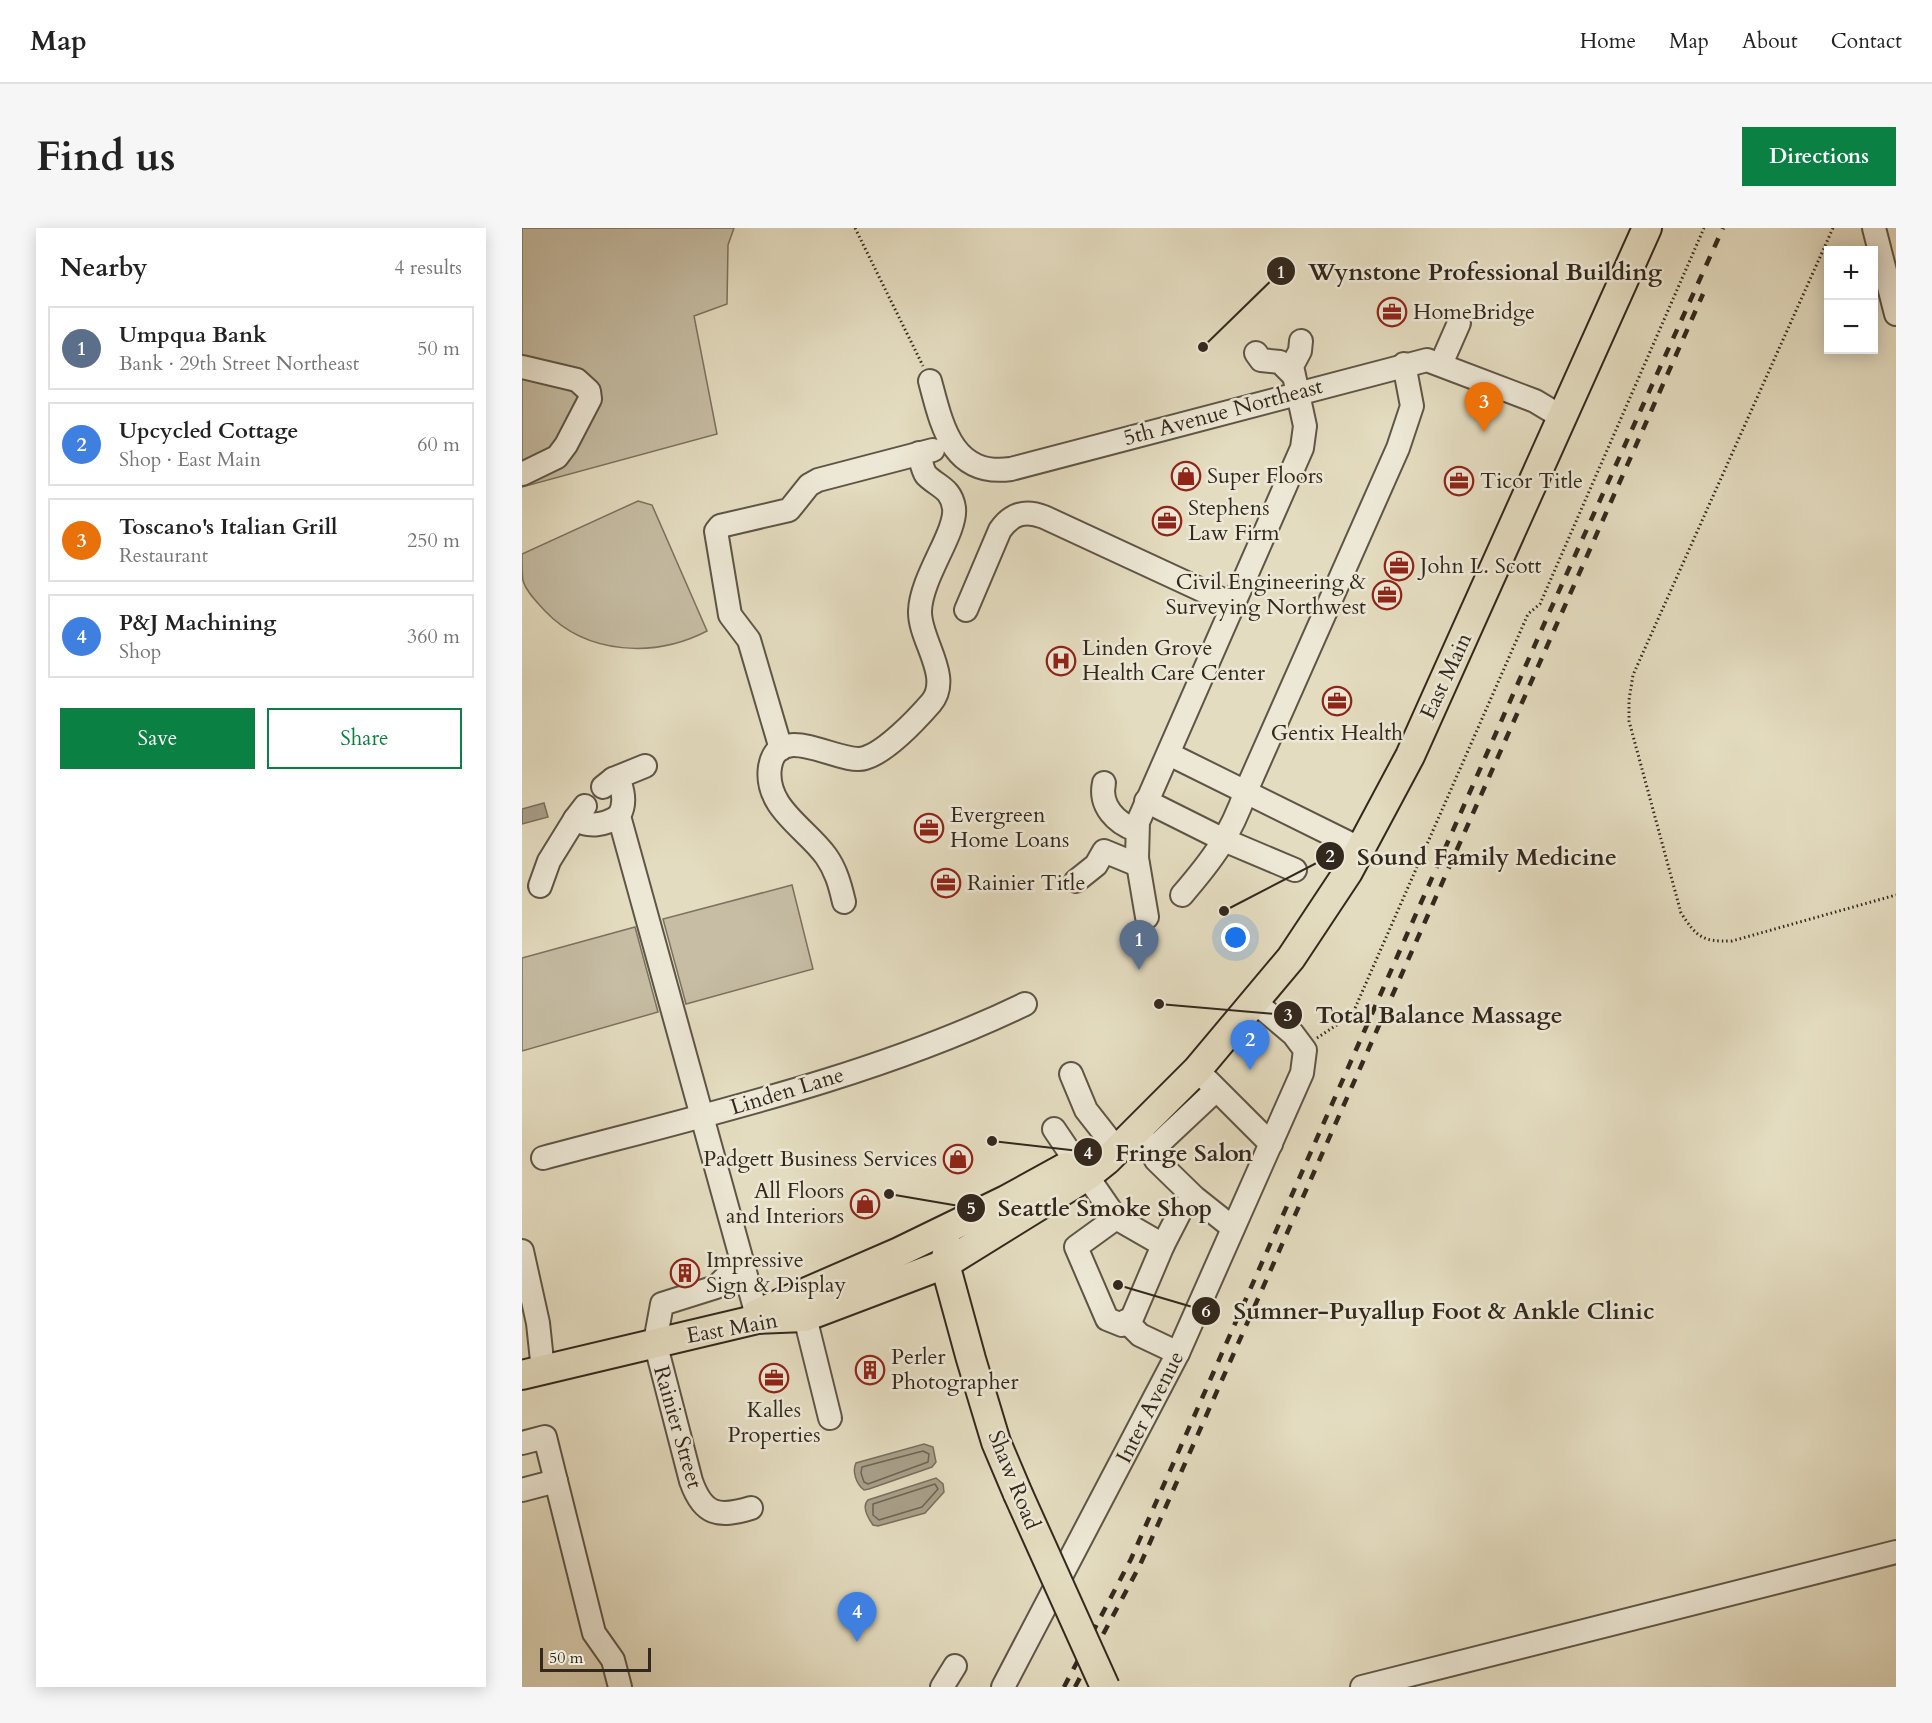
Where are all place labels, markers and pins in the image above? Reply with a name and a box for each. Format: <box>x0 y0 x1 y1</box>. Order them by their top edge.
callout: Wynstone Professional Building <box>1266 250 1674 292</box>
office icon: HomeBridge <box>1376 296 1408 328</box>
place label: HomeBridge <box>1413 297 1535 327</box>
pin: 3 <box>1464 382 1504 432</box>
shop icon: Super Floors <box>1170 460 1202 492</box>
place label: Super Floors <box>1207 461 1323 491</box>
office icon: Ticor Title <box>1443 465 1475 497</box>
place label: Ticor Title <box>1480 466 1583 496</box>
place label: Stephens Law Firm <box>1188 493 1280 548</box>
office icon: Stephens Law Firm <box>1151 505 1183 537</box>
office icon: John L. Scott <box>1383 550 1415 582</box>
place label: John L. Scott <box>1417 551 1542 581</box>
place label: Civil Engineering & Surveying Northwest <box>1166 567 1367 622</box>
office icon: Civil Engineering & Surveying Northwest <box>1371 579 1403 611</box>
place label: Linden Grove Health Care Center <box>1082 633 1266 688</box>
hospital icon: Linden Grove Health Care Center <box>1045 645 1077 677</box>
office icon: Gentix Health <box>1321 685 1353 717</box>
place label: Gentix Health <box>1271 718 1403 748</box>
place label: Evergreen Home Loans <box>950 800 1069 855</box>
office icon: Evergreen Home Loans <box>913 812 945 844</box>
callout: Sound Family Medicine <box>1315 835 1629 877</box>
office icon: Rainier Title <box>930 867 962 899</box>
place label: Rainier Title <box>967 868 1085 898</box>
pin: 1 <box>1120 920 1158 970</box>
callout: Total Balance Massage <box>1273 994 1574 1036</box>
pin: 2 <box>1230 1020 1270 1070</box>
callout: Fringe Salon <box>1073 1131 1265 1173</box>
shop icon: Padgett Business Services <box>942 1143 974 1175</box>
place label: Padgett Business Services <box>703 1144 937 1174</box>
place label: All Floors and Interiors <box>726 1176 844 1231</box>
callout: Seattle Smoke Shop <box>956 1187 1224 1229</box>
shop icon: All Floors and Interiors <box>849 1188 881 1220</box>
place label: Impressive Sign & Display <box>706 1245 846 1300</box>
building icon: Impressive Sign & Display <box>669 1257 701 1289</box>
callout: Sumner-Puyallup Foot & Ankle Clinic <box>1191 1290 1666 1332</box>
place label: Perler Photographer <box>891 1342 1019 1397</box>
building icon: Perler Photographer <box>854 1354 886 1386</box>
office icon: Kalles Properties <box>758 1362 790 1394</box>
place label: Kalles Properties <box>727 1395 821 1450</box>
pin: 4 <box>838 1592 876 1642</box>

